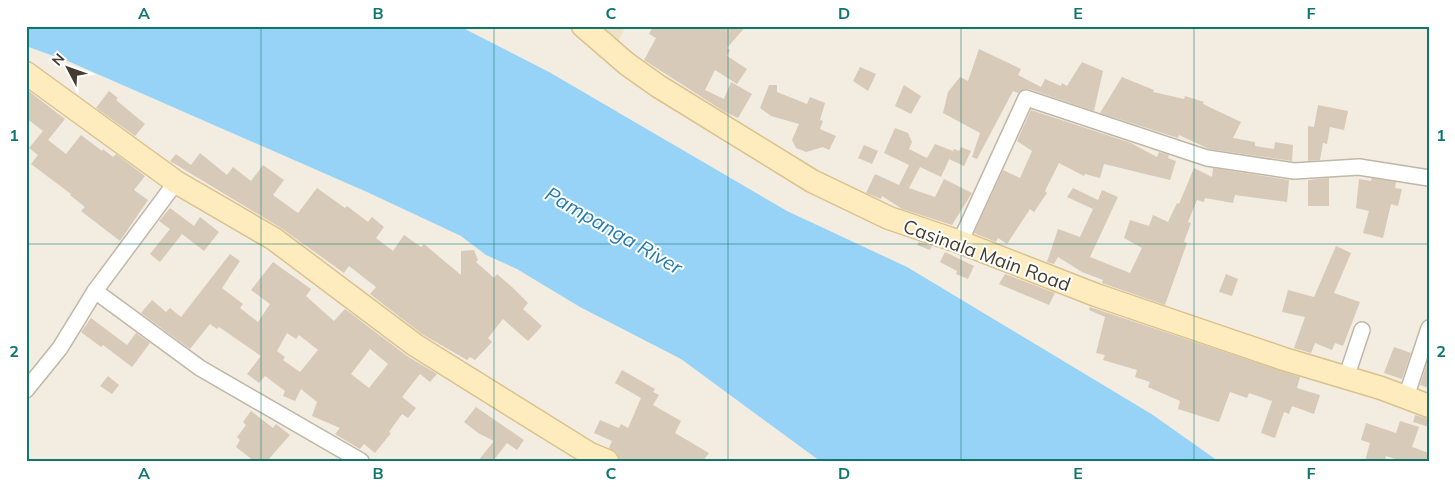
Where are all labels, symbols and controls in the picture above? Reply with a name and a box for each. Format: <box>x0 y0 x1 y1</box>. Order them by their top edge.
text: A <box>138 3 150 23</box>
text: B <box>372 3 384 23</box>
text: C <box>606 3 617 23</box>
text: D <box>838 3 850 23</box>
text: E <box>1073 3 1083 23</box>
text: F <box>1306 3 1316 23</box>
north arrow <box>42 42 92 92</box>
text: N <box>48 50 68 69</box>
text: 1 <box>9 125 19 145</box>
text: 1 <box>1436 125 1446 145</box>
water label: Pampanga River <box>541 181 688 280</box>
street label: Casinala Main Road <box>900 214 1074 296</box>
text: 2 <box>9 341 19 361</box>
text: 2 <box>1436 341 1446 361</box>
text: A <box>138 463 150 483</box>
text: B <box>372 463 384 483</box>
text: C <box>606 463 617 483</box>
text: D <box>838 463 850 483</box>
text: E <box>1073 463 1083 483</box>
text: F <box>1306 463 1316 483</box>

